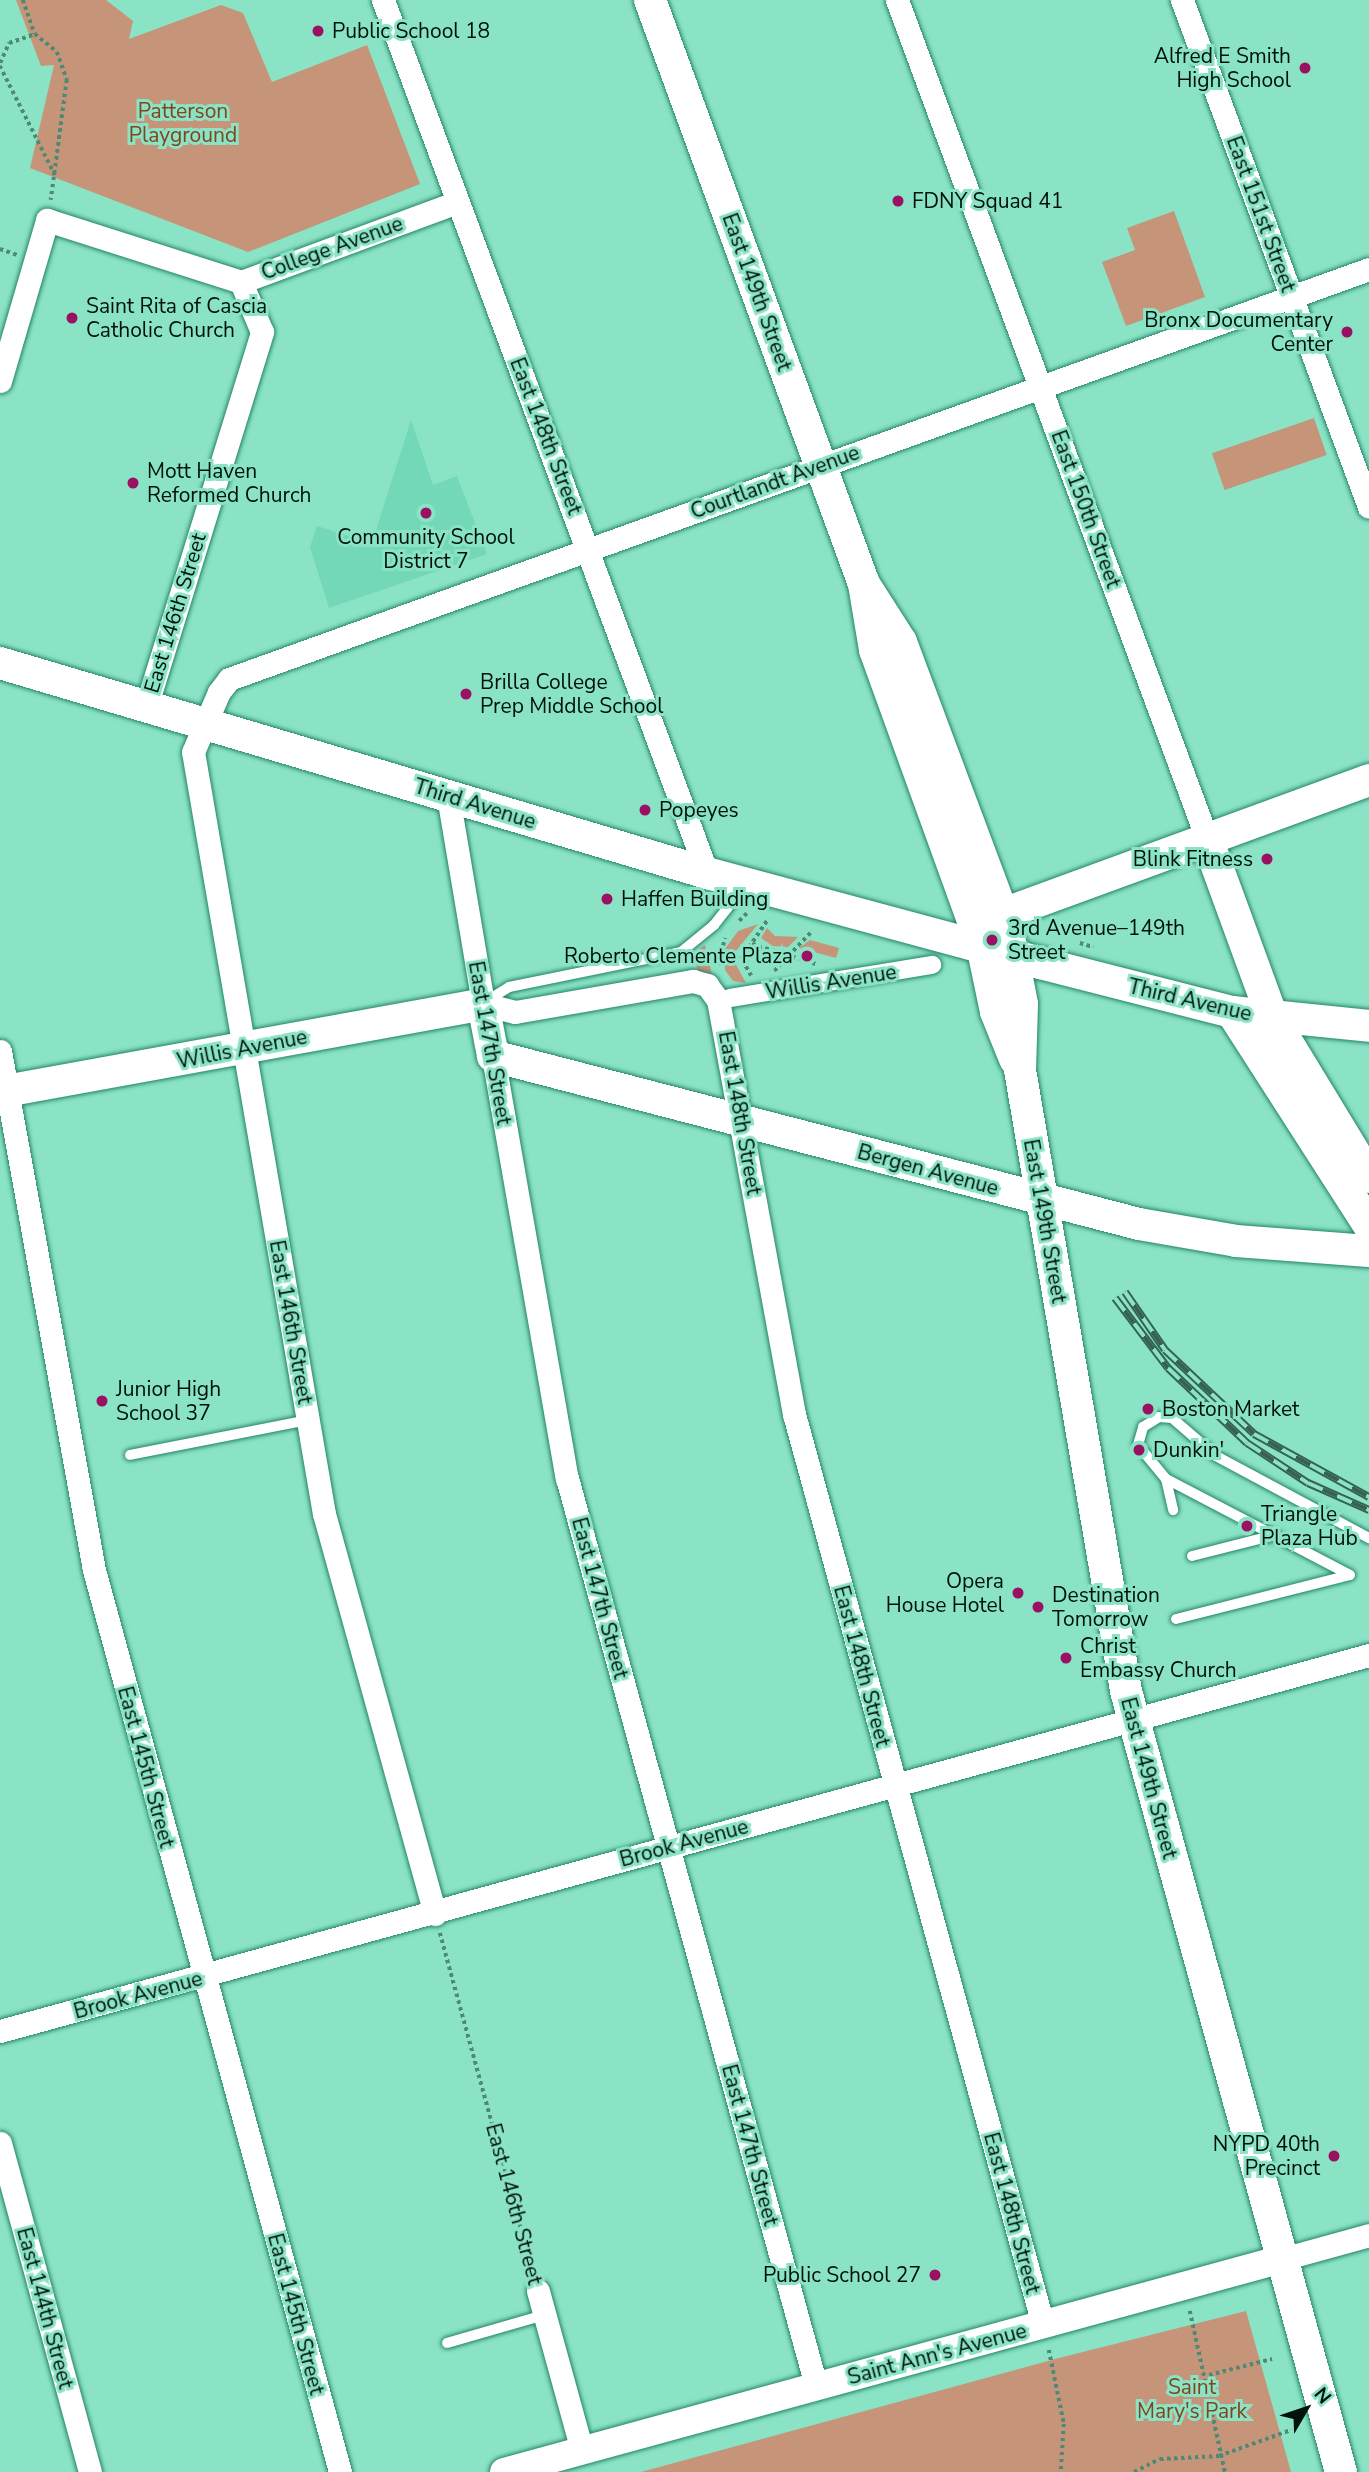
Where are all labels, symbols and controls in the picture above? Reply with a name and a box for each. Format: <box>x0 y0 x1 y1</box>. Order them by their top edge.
place label: Public School 18 <box>332 18 490 44</box>
marker: Public School 18 <box>310 23 326 39</box>
place label: Alfred E Smith High School <box>1154 43 1291 93</box>
marker: Alfred E Smith High School <box>1297 60 1313 76</box>
park label: Patterson Playground <box>129 98 237 148</box>
street label: East 151st Street <box>1221 133 1301 295</box>
place label: FDNY Squad 41 <box>912 188 1063 214</box>
marker: FDNY Squad 41 <box>890 193 906 209</box>
street label: East 149th Street <box>717 210 797 374</box>
street label: College Avenue <box>258 211 406 285</box>
place label: Saint Rita of Cascia Catholic Church <box>86 293 267 343</box>
place label: Bronx Documentary Center <box>1144 307 1333 357</box>
marker: Saint Rita of Cascia Catholic Church <box>64 310 80 326</box>
marker: Bronx Documentary Center <box>1339 324 1355 340</box>
street label: East 148th Street <box>505 354 587 518</box>
street label: East 150th Street <box>1046 427 1126 591</box>
street label: Courtlandt Avenue <box>687 440 863 524</box>
place label: Mott Haven Reformed Church <box>147 458 312 508</box>
marker: Mott Haven Reformed Church <box>125 475 141 491</box>
marker: Community School District 7 <box>418 505 434 521</box>
place label: Community School District 7 <box>337 524 515 574</box>
street label: East 146th Street <box>139 530 211 696</box>
place label: Brilla College Prep Middle School <box>480 669 663 719</box>
marker: Brilla College Prep Middle School <box>458 686 474 702</box>
street label: Third Avenue <box>411 774 539 834</box>
place label: Popeyes <box>659 797 739 823</box>
marker: Popeyes <box>637 802 653 818</box>
place label: Blink Fitness <box>1133 846 1253 872</box>
marker: Blink Fitness <box>1259 851 1275 867</box>
place label: Haffen Building <box>621 886 768 912</box>
marker: Haffen Building <box>599 891 615 907</box>
place label: 3rd Avenue–149th Street <box>1008 915 1185 965</box>
marker: 3rd Avenue–149th Street <box>982 930 1002 950</box>
place label: Roberto Clemente Plaza <box>564 943 793 969</box>
marker: Roberto Clemente Plaza <box>799 948 815 964</box>
street label: East 147th Street <box>463 959 517 1127</box>
street label: Willis Avenue <box>764 959 898 1005</box>
street label: Third Avenue <box>1126 974 1254 1026</box>
street label: Willis Avenue <box>175 1024 309 1074</box>
street label: East 148th Street <box>713 1029 767 1197</box>
street label: East 149th Street <box>1018 1137 1072 1305</box>
street label: Bergen Avenue <box>855 1139 1001 1201</box>
street label: East 146th Street <box>264 1238 318 1406</box>
place label: Junior High School 37 <box>116 1376 221 1426</box>
marker: Junior High School 37 <box>94 1393 110 1409</box>
place label: Boston Market <box>1162 1396 1299 1422</box>
marker: Boston Market <box>1140 1401 1156 1417</box>
place label: Dunkin' <box>1153 1437 1224 1463</box>
marker: Dunkin' <box>1131 1442 1147 1458</box>
place label: Triangle Plaza Hub <box>1261 1501 1358 1551</box>
street label: East 147th Street <box>566 1515 634 1681</box>
marker: Triangle Plaza Hub <box>1239 1518 1255 1534</box>
place label: Opera House Hotel <box>886 1568 1004 1618</box>
place label: Destination Tomorrow <box>1052 1582 1160 1632</box>
street label: East 148th Street <box>828 1583 896 1749</box>
marker: Opera House Hotel <box>1010 1585 1026 1601</box>
marker: Destination Tomorrow <box>1030 1599 1046 1615</box>
place label: Christ Embassy Church <box>1080 1633 1237 1683</box>
marker: Christ Embassy Church <box>1058 1650 1074 1666</box>
street label: East 145th Street <box>112 1684 180 1850</box>
street label: East 149th Street <box>1115 1695 1183 1861</box>
street label: Brook Avenue <box>617 1814 751 1872</box>
street label: Brook Avenue <box>71 1966 205 2024</box>
street label: East 147th Street <box>716 2062 784 2228</box>
street label: East 146th Street <box>480 2121 548 2287</box>
street label: East 148th Street <box>978 2130 1046 2296</box>
place label: NYPD 40th Precinct <box>1213 2131 1320 2181</box>
marker: NYPD 40th Precinct <box>1326 2148 1342 2164</box>
street label: East 144th Street <box>11 2225 79 2391</box>
street label: East 145th Street <box>262 2231 330 2397</box>
place label: Public School 27 <box>763 2262 921 2288</box>
marker: Public School 27 <box>927 2267 943 2283</box>
street label: Saint Ann's Avenue <box>845 2318 1029 2390</box>
park label: Saint Mary's Park <box>1137 2374 1247 2424</box>
north arrow <box>1271 2374 1341 2444</box>
text: N <box>1308 2382 1337 2409</box>

